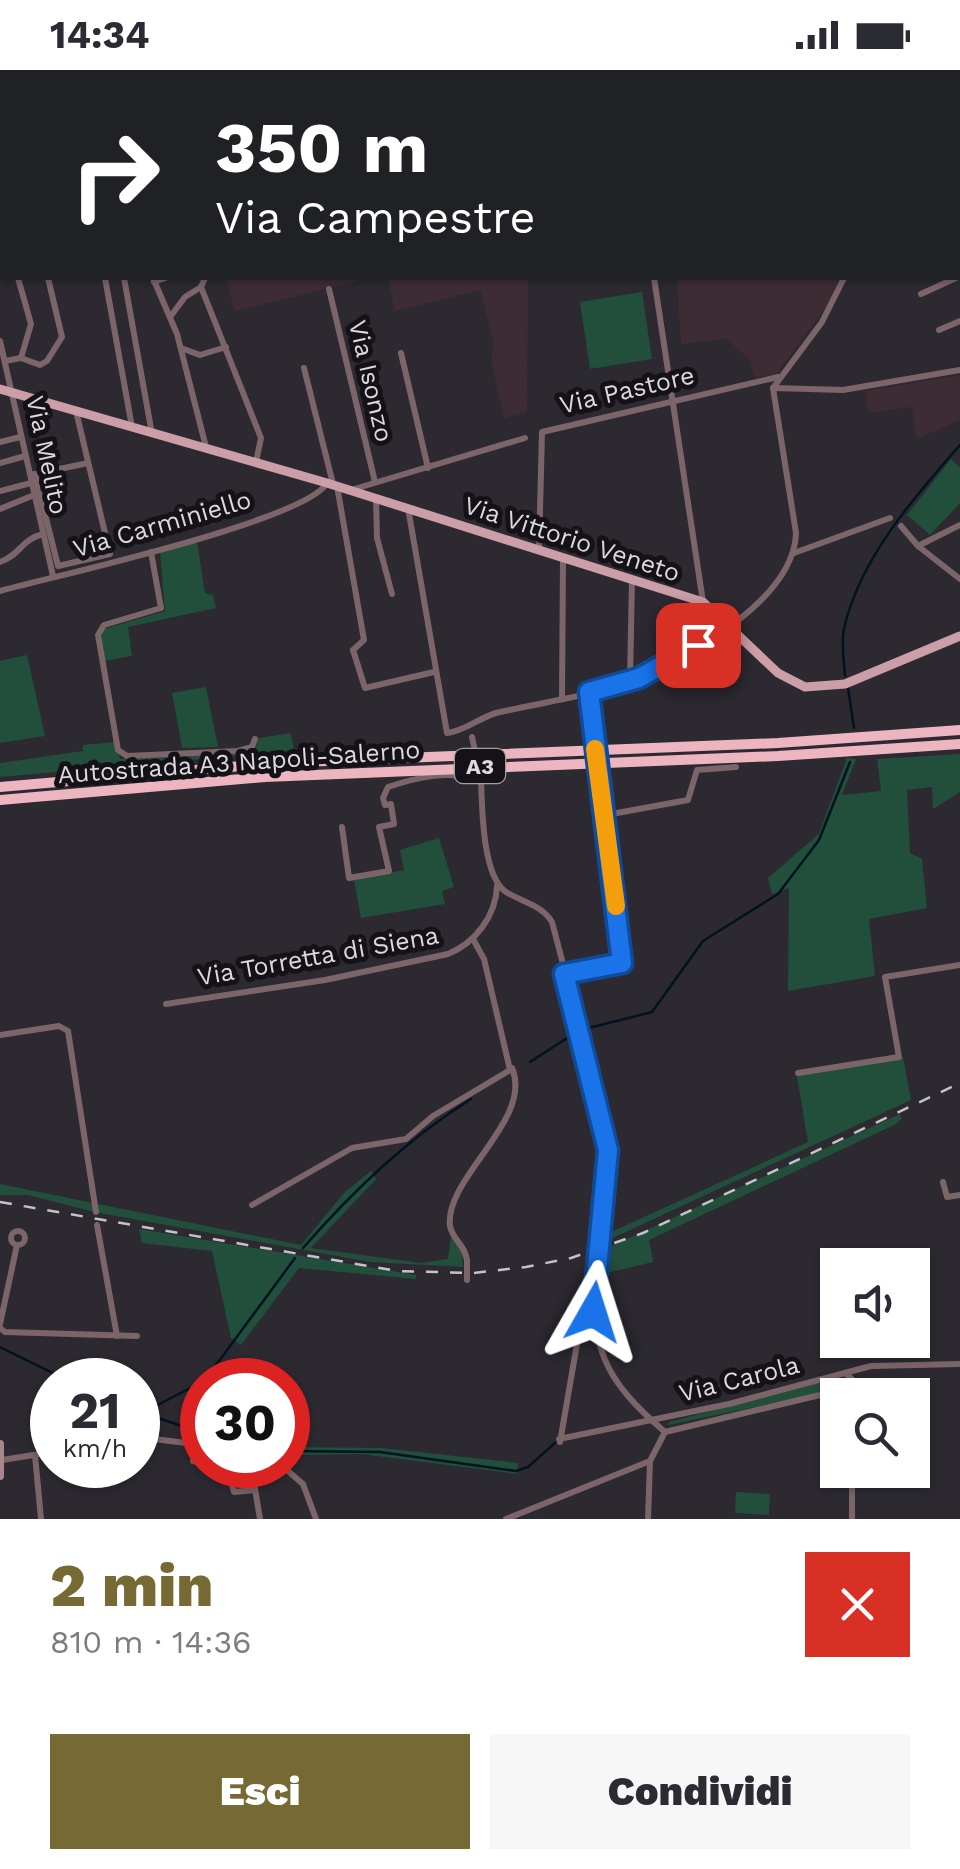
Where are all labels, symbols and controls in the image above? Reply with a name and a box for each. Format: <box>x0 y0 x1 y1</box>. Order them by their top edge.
text: 14:34 <box>50 13 149 57</box>
text: 350 m <box>215 107 428 189</box>
icon: right <box>50 110 180 240</box>
text: Via Campestre <box>215 191 536 244</box>
street label: Via Isonzo <box>343 317 399 445</box>
street label: Via Pastore <box>557 360 697 420</box>
street label: Via Melito <box>20 393 74 517</box>
street label: Via Carminiello <box>70 485 254 563</box>
street label: Via Vittorio Veneto <box>460 490 684 588</box>
pin <box>656 603 741 688</box>
icon: arrive <box>671 618 726 673</box>
street label: Autostrada A3 Napoli-Salerno <box>57 735 421 789</box>
road number: A3 <box>455 749 505 783</box>
street label: Via Torretta di Siena <box>195 920 441 992</box>
map controls <box>820 1248 930 1488</box>
button: sound <box>820 1248 930 1358</box>
position arrow <box>541 1260 645 1364</box>
street label: Via Carola <box>676 1350 802 1408</box>
speed limit sign: 30 <box>180 1358 310 1488</box>
button: search <box>820 1378 930 1488</box>
text: 21 <box>69 1381 121 1440</box>
text: km/h <box>63 1434 127 1463</box>
text: 2 min <box>50 1550 214 1621</box>
button: close <box>805 1552 910 1657</box>
text: 810 m · 14:36 <box>50 1623 252 1661</box>
button: Esci <box>50 1734 470 1849</box>
button: Condividi <box>490 1734 910 1849</box>

